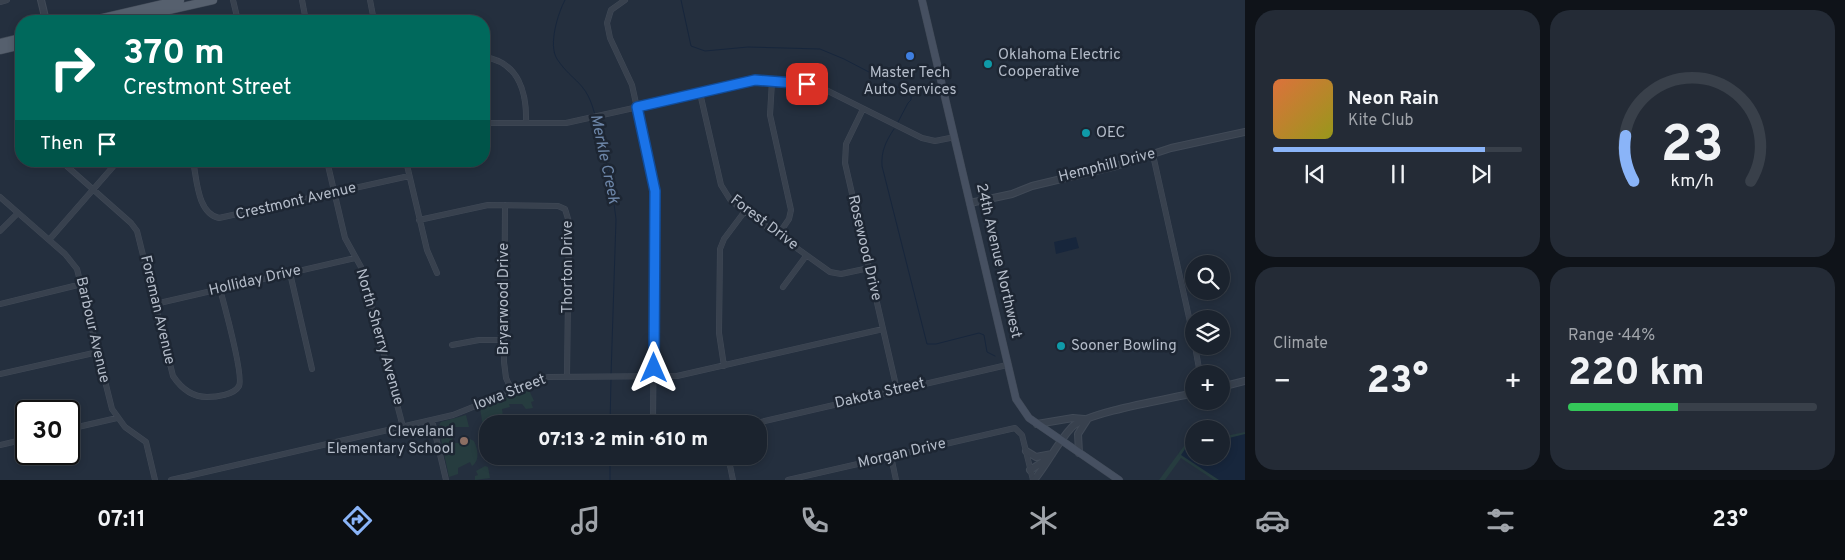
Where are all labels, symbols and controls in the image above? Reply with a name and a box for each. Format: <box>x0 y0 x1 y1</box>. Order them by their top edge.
text: 370 m <box>123 32 225 76</box>
icon: right <box>40 35 105 100</box>
place label: Oklahoma Electric Cooperative <box>998 46 1121 82</box>
marker: Master Tech Auto Services <box>904 50 916 62</box>
marker: Oklahoma Electric Cooperative <box>982 58 994 70</box>
pin <box>786 63 828 105</box>
place label: Master Tech Auto Services <box>864 64 956 100</box>
icon: arrive <box>793 70 821 98</box>
text: Crestmont Street <box>123 75 292 102</box>
text: Neon Rain <box>1348 87 1439 111</box>
text: Kite Club <box>1348 111 1413 131</box>
water label: Merkle Creek <box>585 112 623 206</box>
text: 23 <box>1661 114 1724 180</box>
place label: OEC <box>1096 124 1125 143</box>
marker: OEC <box>1080 127 1092 139</box>
icon: arrive <box>93 130 121 158</box>
text: Then <box>40 132 83 156</box>
street label: Hemphill Drive <box>1057 145 1157 187</box>
icon: previous <box>1301 160 1329 188</box>
icon: pause <box>1384 160 1412 188</box>
icon: next <box>1467 160 1495 188</box>
text: km/h <box>1671 170 1714 193</box>
street label: Crestmont Avenue <box>234 179 358 225</box>
street label: 24th Avenue Northwest <box>971 182 1025 340</box>
street label: Forest Drive <box>726 191 802 255</box>
street label: Rosewood Drive <box>843 193 885 303</box>
street label: Thorton Drive <box>559 220 578 314</box>
street label: Bryarwood Drive <box>495 243 514 355</box>
street label: Foreman Avenue <box>135 253 179 367</box>
map controls <box>1185 255 1230 465</box>
button: search <box>1185 255 1230 300</box>
street label: Holliday Drive <box>207 261 303 301</box>
street label: North Sherry Avenue <box>350 267 408 407</box>
street label: Barbour Avenue <box>71 275 113 385</box>
button: layers <box>1185 310 1230 355</box>
text: Range · 44% <box>1568 326 1655 346</box>
text: Climate <box>1273 334 1328 354</box>
place label: Sooner Bowling <box>1071 337 1177 356</box>
marker: Sooner Bowling <box>1055 340 1067 352</box>
position arrow <box>627 341 679 393</box>
text: 220 km <box>1568 350 1705 399</box>
text: 23° <box>1367 358 1428 407</box>
button: + <box>1185 365 1230 410</box>
text: − <box>1273 365 1291 401</box>
text: + <box>1504 365 1522 401</box>
street label: Iowa Street <box>471 371 549 415</box>
street label: Dakota Street <box>833 374 927 414</box>
speed limit sign: 30 <box>15 400 80 465</box>
button: − <box>1185 420 1230 465</box>
place label: Cleveland Elementary School <box>327 423 454 459</box>
text: 07:13 · 2 min · 610 m <box>538 428 708 452</box>
marker: Cleveland Elementary School <box>458 435 470 447</box>
street label: Morgan Drive <box>856 435 948 473</box>
icon: directions <box>340 503 375 538</box>
icon: music <box>568 503 603 538</box>
icon: phone <box>797 503 832 538</box>
icon: climate <box>1026 503 1061 538</box>
icon: car <box>1255 503 1290 538</box>
icon: filters <box>1483 503 1518 538</box>
text: 07:11 <box>97 507 146 534</box>
text: 23° <box>1712 507 1748 534</box>

